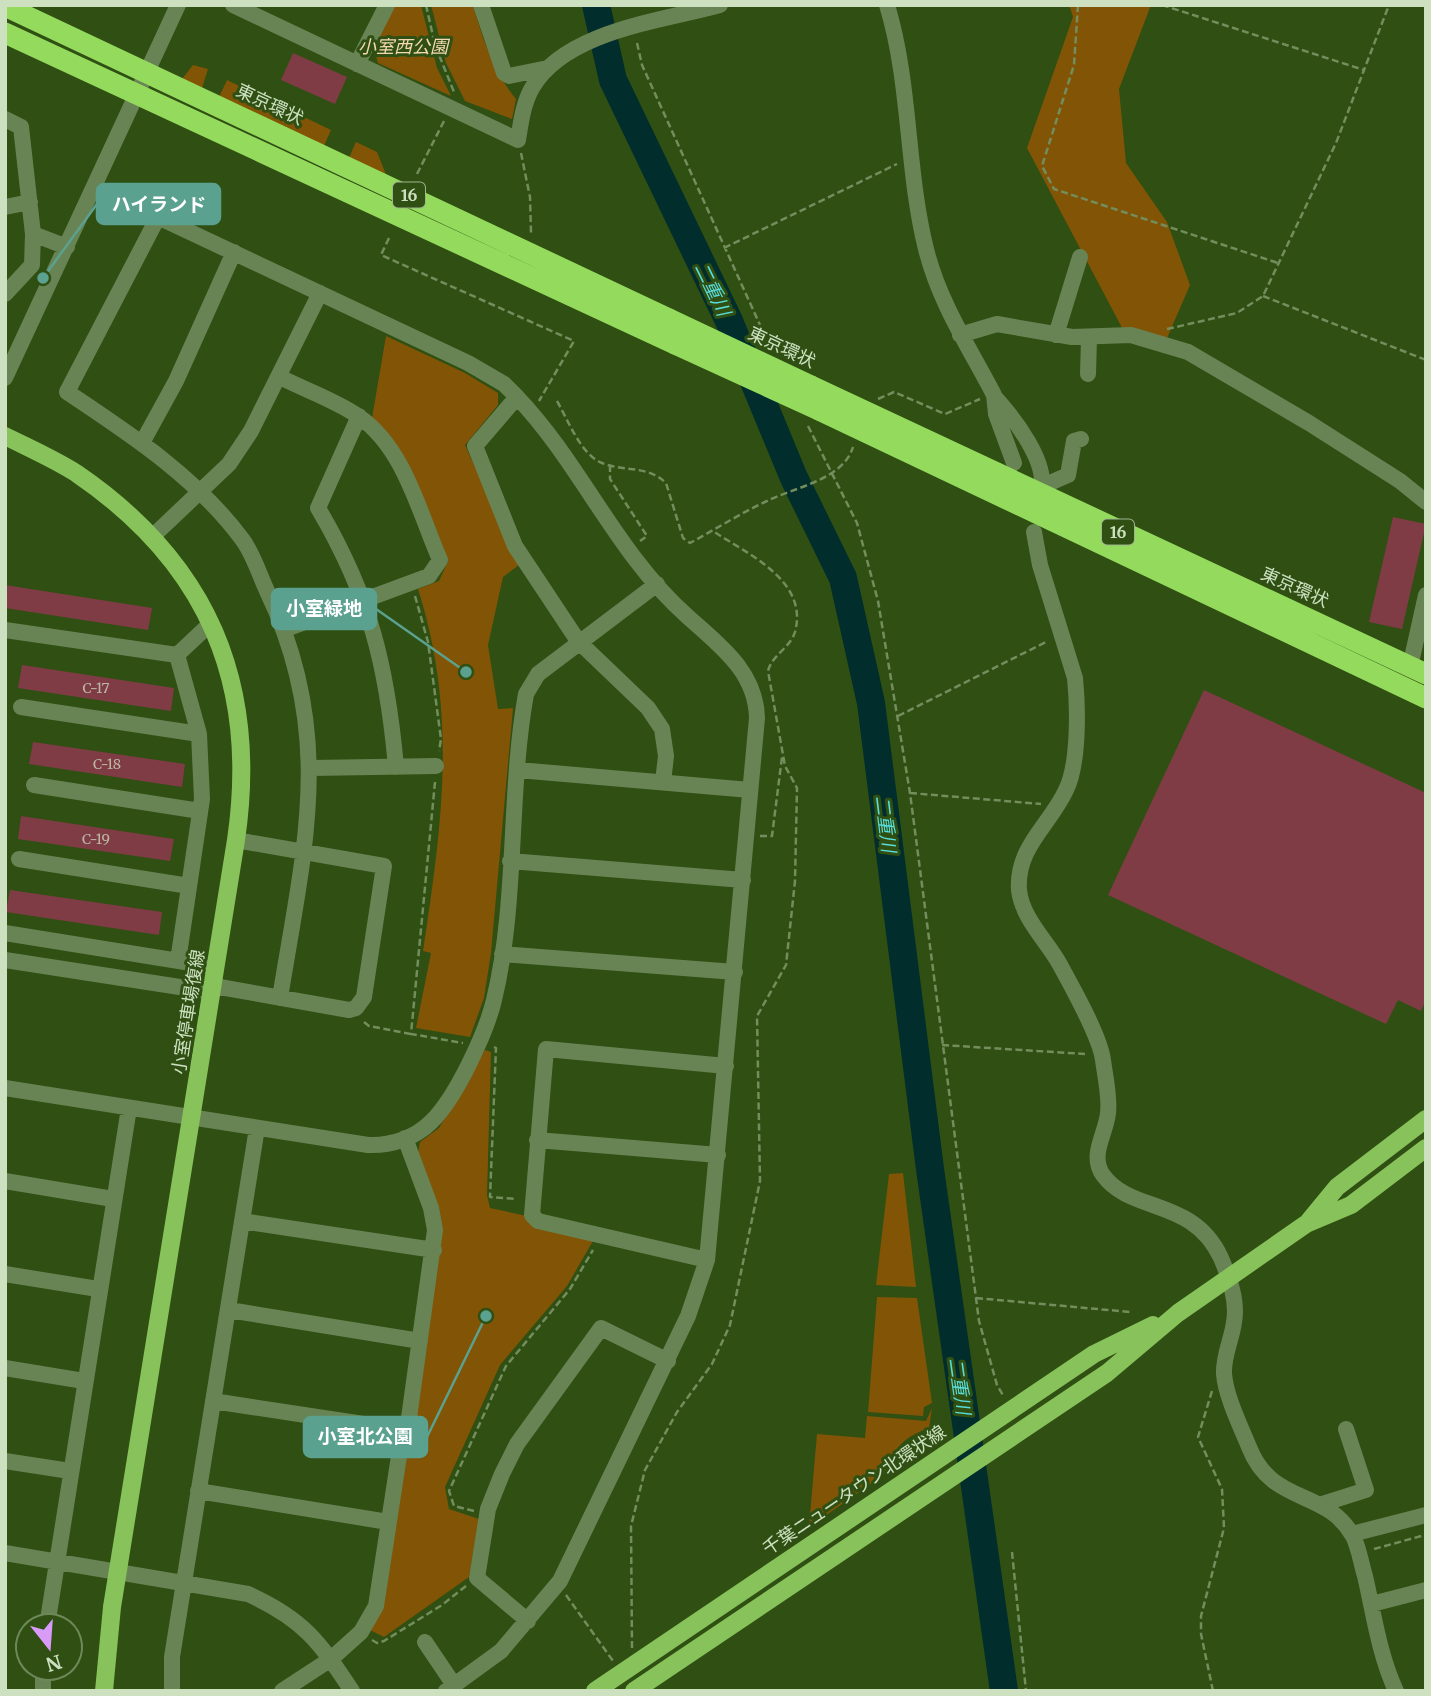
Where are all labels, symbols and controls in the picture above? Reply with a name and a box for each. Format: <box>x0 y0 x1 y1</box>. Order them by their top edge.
park label: 小室西公園 <box>358 35 451 58</box>
street label: 東京環状 <box>233 78 307 130</box>
road number: 16 <box>393 182 425 208</box>
callout: ハイランド <box>97 184 220 224</box>
text: ハイランド <box>112 192 206 216</box>
water label: 二重川 <box>690 258 737 322</box>
street label: 東京環状 <box>745 321 819 373</box>
road number: 16 <box>1102 520 1134 544</box>
street label: 東京環状 <box>1257 562 1333 612</box>
callout: 小室緑地 <box>272 589 376 629</box>
text: 小室緑地 <box>286 596 362 620</box>
house number: C-17 <box>82 679 110 697</box>
house number: C-18 <box>93 755 121 773</box>
water label: 二重川 <box>871 794 902 856</box>
house number: C-19 <box>82 830 110 848</box>
street label: 小室停車場復線 <box>167 948 209 1076</box>
water label: 二重川 <box>944 1356 976 1418</box>
callout: 小室北公園 <box>304 1417 427 1457</box>
street label: 千葉ニュータウン北環状線 <box>758 1420 950 1560</box>
text: 小室北公園 <box>317 1424 413 1448</box>
north arrow <box>14 1612 84 1682</box>
text: N <box>43 1650 65 1677</box>

